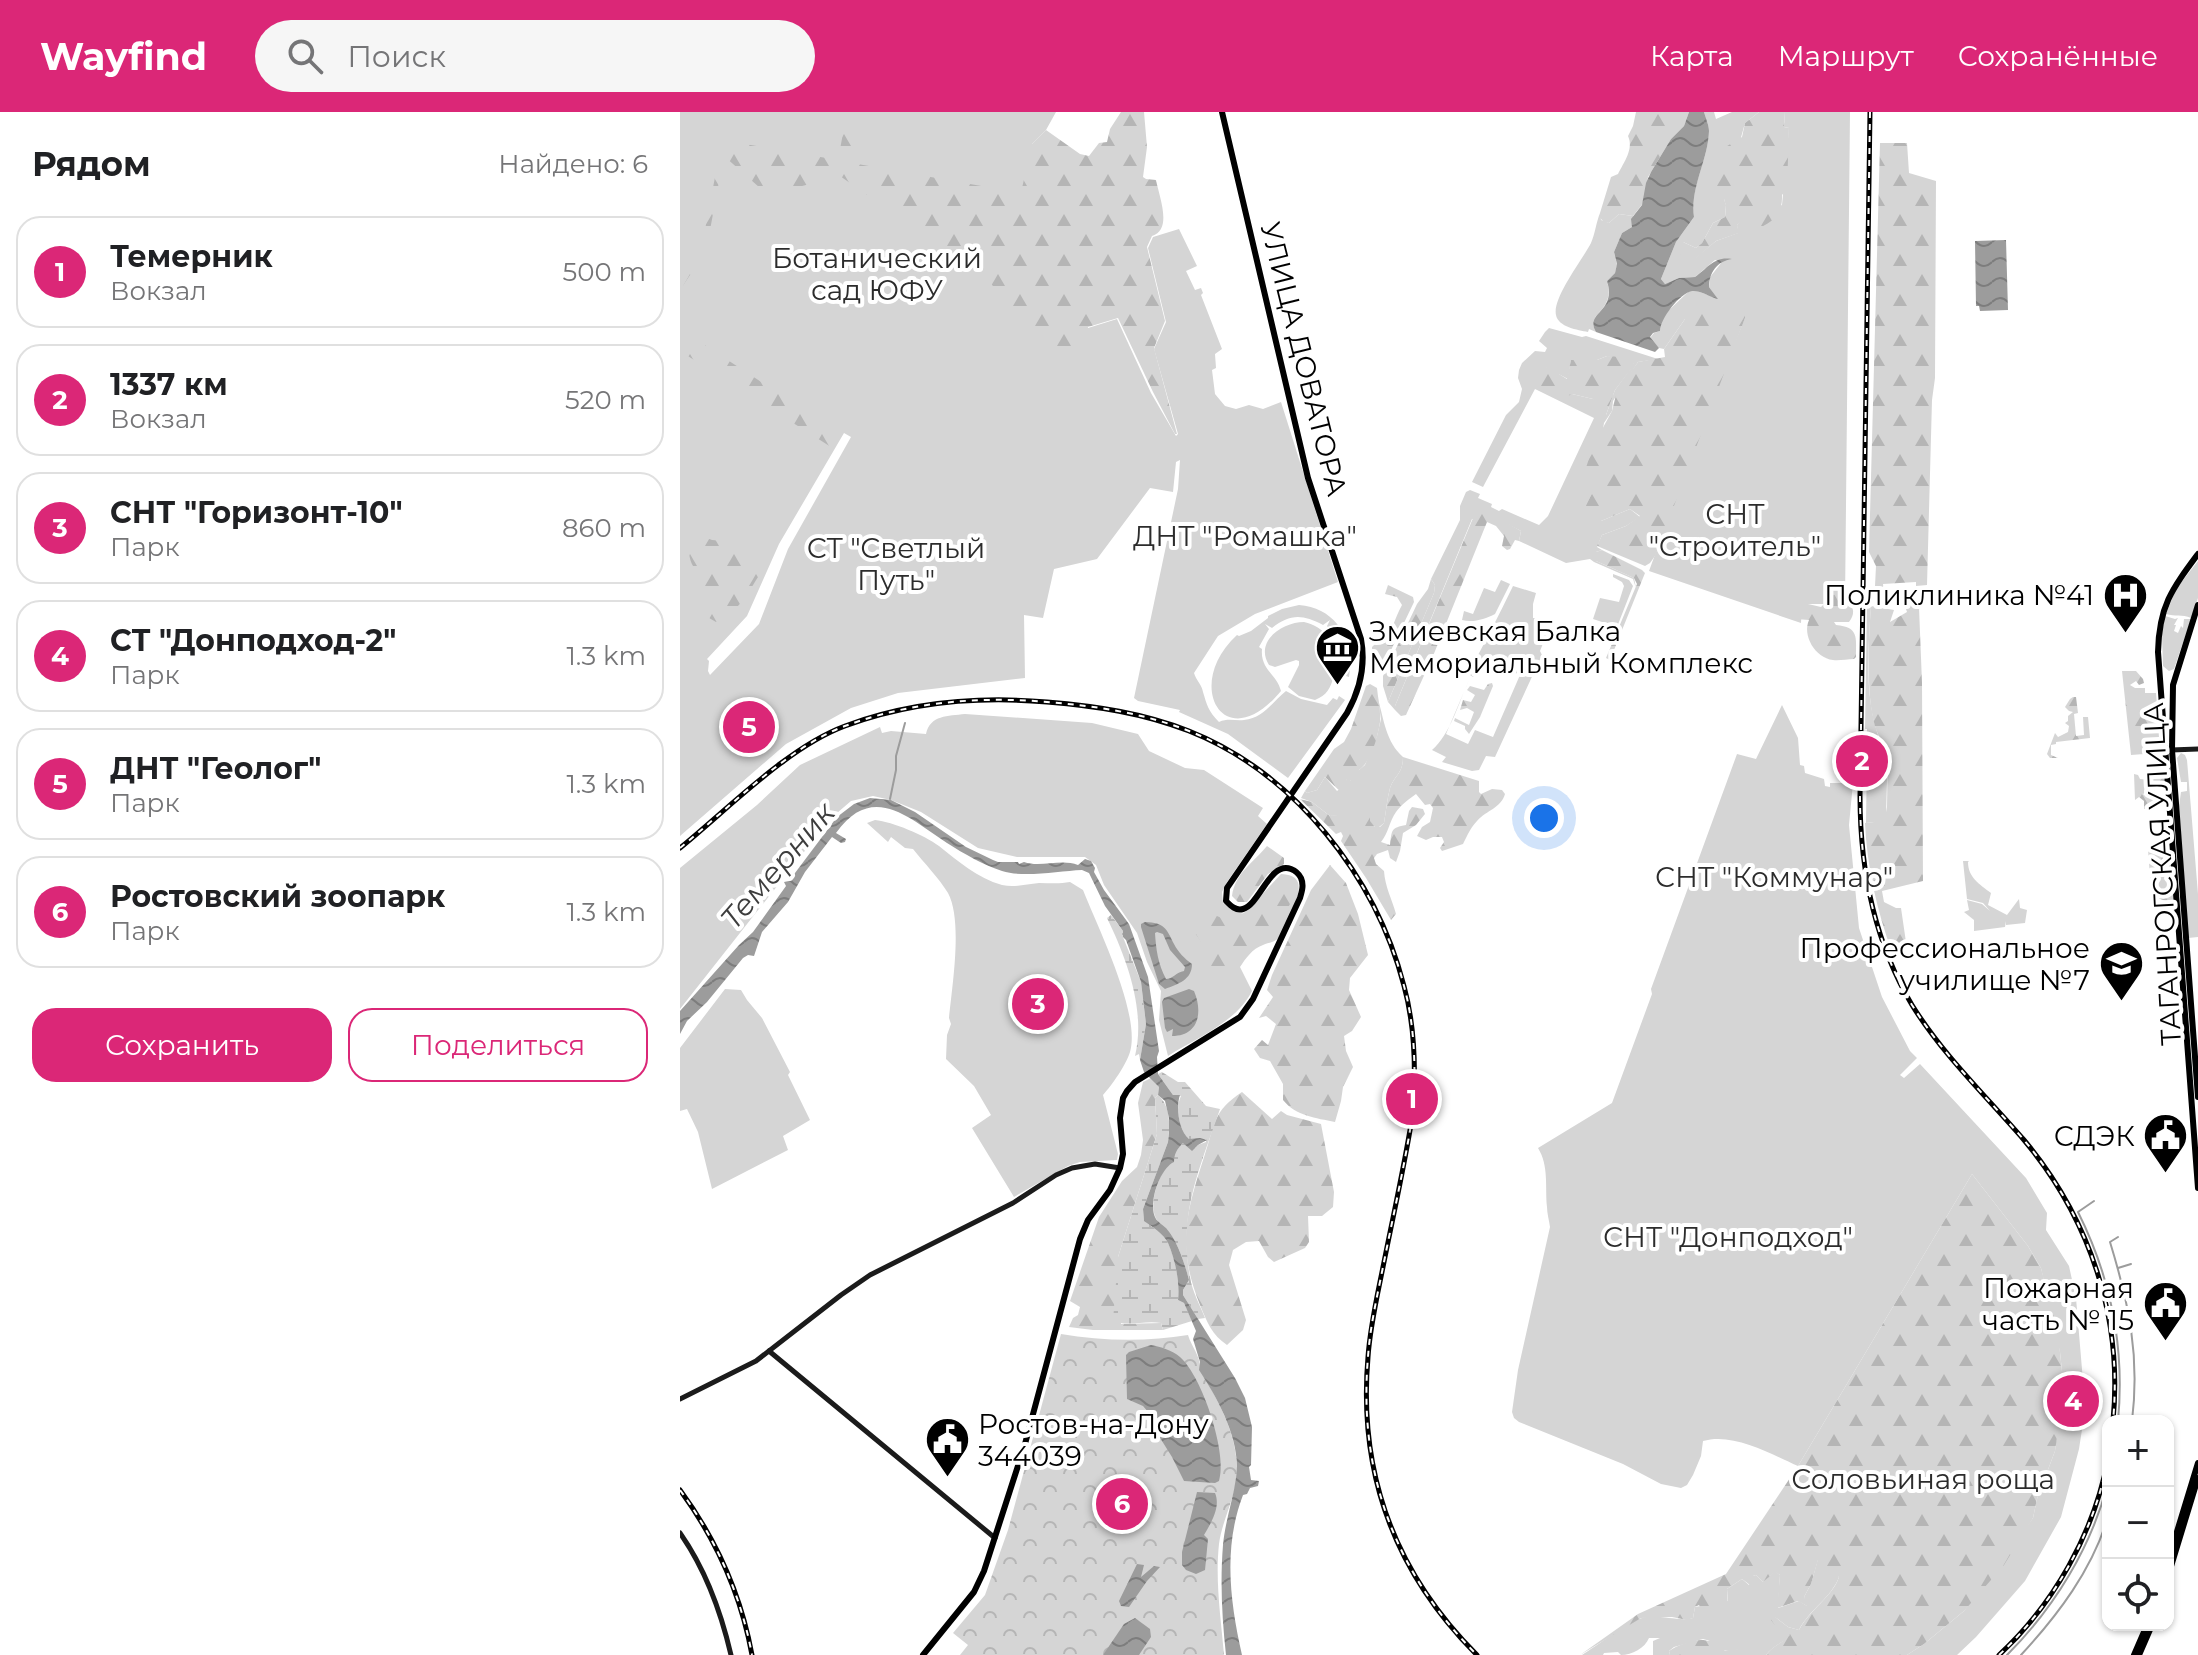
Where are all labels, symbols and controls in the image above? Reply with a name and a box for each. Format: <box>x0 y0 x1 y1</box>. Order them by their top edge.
search box <box>255 20 815 92</box>
text: Wayfind <box>40 33 207 80</box>
icon: search <box>283 34 327 78</box>
text: Поиск <box>347 38 446 75</box>
text: Карта <box>1650 39 1734 73</box>
text: Маршрут <box>1778 39 1914 73</box>
text: Сохранённые <box>1958 39 2158 73</box>
text: Рядом <box>32 143 151 185</box>
text: Найдено: 6 <box>498 148 648 180</box>
street label: УЛИЦА ДОВАТОРА <box>1254 219 1355 500</box>
text: Темерник <box>110 238 273 275</box>
park label: Ботанический сад ЮФУ <box>772 241 982 307</box>
text: 1 <box>55 256 65 288</box>
text: 500 m <box>562 256 646 288</box>
text: Вокзал <box>110 275 207 307</box>
text: 1337 км <box>110 366 228 403</box>
text: 2 <box>52 384 68 416</box>
text: 520 m <box>565 384 646 416</box>
text: Вокзал <box>110 403 207 435</box>
text: СНТ "Горизонт-10" <box>110 494 403 531</box>
park label: СНТ "Строитель" <box>1649 497 1821 563</box>
text: 3 <box>52 512 68 544</box>
text: 860 m <box>562 512 646 544</box>
park label: ДНТ "Ромашка" <box>1133 519 1357 553</box>
text: Парк <box>110 531 180 563</box>
park label: СТ "Светлый Путь" <box>807 531 985 597</box>
hospital icon: Поликлиника №41 <box>2101 571 2149 634</box>
place label: Поликлиника №41 <box>1824 578 2094 612</box>
place label: Змиевская Балка Мемориальный Комплекс <box>1369 614 1753 680</box>
text: СТ "Донподход-2" <box>110 622 396 659</box>
museum icon: Змиевская Балка Мемориальный Комплекс <box>1314 623 1362 686</box>
text: 4 <box>51 640 69 672</box>
text: 1.3 km <box>566 640 646 672</box>
text: Парк <box>110 659 180 691</box>
pin: 5 <box>723 697 775 757</box>
street label: ТАГАНРОГСКАЯ УЛИЦА <box>2136 701 2188 1046</box>
pin: 2 <box>1836 731 1888 791</box>
text: ДНТ "Геолог" <box>110 750 321 787</box>
text: 5 <box>52 768 68 800</box>
text: 1.3 km <box>566 768 646 800</box>
text: Парк <box>110 787 180 819</box>
water label: Темерник <box>712 793 844 937</box>
your location <box>1524 798 1564 838</box>
park label: СНТ "Коммунар" <box>1655 860 1893 894</box>
text: Ростовский зоопарк <box>110 878 445 915</box>
text: 6 <box>52 896 68 928</box>
text: 1.3 km <box>566 896 646 928</box>
text: Парк <box>110 915 180 947</box>
place label: Профессиональное училище №7 <box>1800 931 2090 997</box>
school or university icon: Профессиональное училище №7 <box>2097 940 2145 1003</box>
pin: 3 <box>1012 974 1064 1034</box>
button: Сохранить <box>32 1008 332 1082</box>
button: Поделиться <box>348 1008 648 1082</box>
pin: 1 <box>1386 1069 1438 1129</box>
public building icon: СДЭК <box>2142 1112 2190 1175</box>
place label: СДЭК <box>2054 1119 2135 1153</box>
park label: СНТ "Донподход" <box>1603 1220 1853 1254</box>
place label: Пожарная часть № 15 <box>1982 1271 2134 1337</box>
public building icon: Пожарная часть № 15 <box>2141 1280 2189 1343</box>
pin: 4 <box>2047 1371 2099 1431</box>
place label: Ростов-на-Дону 344039 <box>978 1407 1209 1473</box>
map controls <box>2102 1415 2174 1631</box>
button: + <box>2102 1415 2174 1487</box>
public building icon: Ростов-на-Дону 344039 <box>923 1416 971 1479</box>
park label: Соловьиная роща <box>1791 1462 2055 1496</box>
pin: 6 <box>1096 1474 1148 1534</box>
button: − <box>2102 1487 2174 1559</box>
button: locate <box>2102 1559 2174 1631</box>

